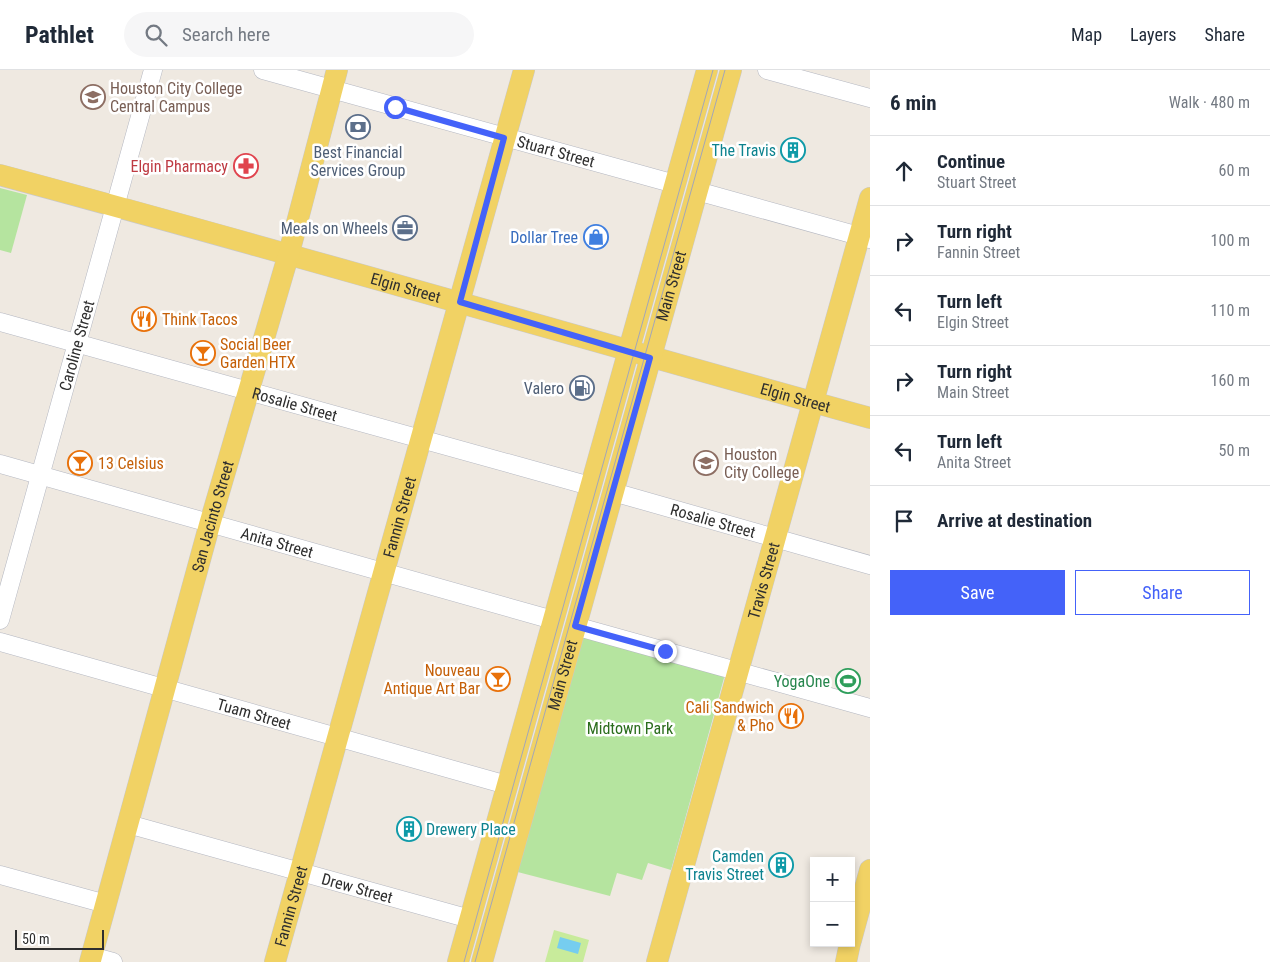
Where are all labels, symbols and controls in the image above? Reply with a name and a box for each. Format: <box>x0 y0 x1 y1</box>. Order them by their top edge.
search box <box>124 12 474 57</box>
text: Pathlet <box>25 21 94 49</box>
icon: search <box>142 21 170 49</box>
text: Search here <box>182 23 270 46</box>
text: Map <box>1071 24 1102 45</box>
text: Layers <box>1130 24 1177 45</box>
text: Share <box>1205 24 1245 45</box>
place label: Houston City College Central Campus <box>110 79 242 116</box>
school or university icon: Houston City College Central Campus <box>80 84 106 110</box>
text: 6 min <box>890 91 937 115</box>
text: Walk · 480 m <box>1169 93 1250 112</box>
route start <box>384 96 407 119</box>
bank icon: Best Financial Services Group <box>345 114 371 140</box>
street label: Stuart Street <box>515 131 597 171</box>
building icon: The Travis <box>780 137 806 163</box>
place label: The Travis <box>711 141 776 160</box>
place label: Best Financial Services Group <box>310 143 406 180</box>
text: Continue <box>937 150 1005 173</box>
pharmacy icon: Elgin Pharmacy <box>233 153 259 179</box>
place label: Elgin Pharmacy <box>130 157 228 176</box>
icon: ahead <box>890 157 918 185</box>
text: 60 m <box>1218 161 1250 180</box>
text: Stuart Street <box>937 173 1017 192</box>
office icon: Meals on Wheels <box>392 215 418 241</box>
place label: Meals on Wheels <box>281 219 388 238</box>
text: Turn right <box>937 220 1012 243</box>
shop icon: Dollar Tree <box>583 224 609 250</box>
icon: right <box>890 227 918 255</box>
place label: Dollar Tree <box>510 228 578 247</box>
text: 100 m <box>1211 231 1250 250</box>
text: Fannin Street <box>937 243 1020 262</box>
street label: Main Street <box>652 248 690 323</box>
street label: Elgin Street <box>368 268 443 306</box>
text: Turn left <box>937 290 1002 313</box>
icon: left <box>890 297 918 325</box>
street label: Caroline Street <box>55 298 98 393</box>
text: 110 m <box>1211 301 1250 320</box>
restaurant icon: Think Tacos <box>131 306 157 332</box>
place label: Think Tacos <box>162 310 238 329</box>
text: Elgin Street <box>937 313 1009 332</box>
place label: Social Beer Garden HTX <box>220 335 296 372</box>
bar icon: Social Beer Garden HTX <box>190 340 216 366</box>
text: Turn right <box>937 360 1012 383</box>
icon: right <box>890 367 918 395</box>
text: 160 m <box>1211 371 1250 390</box>
fuel station icon: Valero <box>569 375 595 401</box>
place label: Valero <box>524 379 564 398</box>
street label: Elgin Street <box>758 379 833 416</box>
street label: Rosalie Street <box>250 383 340 425</box>
text: Main Street <box>937 383 1009 402</box>
text: Turn left <box>937 430 1002 453</box>
icon: left <box>890 437 918 465</box>
text: 50 m <box>1218 441 1250 460</box>
place label: Houston City College <box>724 445 799 482</box>
bar icon: 13 Celsius <box>67 450 93 476</box>
school or university icon: Houston City College <box>693 450 719 476</box>
text: Anita Street <box>937 453 1011 472</box>
place label: 13 Celsius <box>98 454 164 473</box>
street label: San Jacinto Street <box>187 458 237 575</box>
street label: Fannin Street <box>379 474 420 560</box>
street label: Rosalie Street <box>668 499 758 542</box>
icon: arrive <box>890 507 918 535</box>
text: Arrive at destination <box>937 509 1092 532</box>
street label: Anita Street <box>239 523 316 561</box>
street label: Travis Street <box>744 540 783 621</box>
button: Save <box>890 570 1065 615</box>
button: Share <box>1075 570 1250 615</box>
street label: Main Street <box>543 637 581 712</box>
route end <box>654 640 677 663</box>
place label: Nouveau Antique Art Bar <box>384 661 480 698</box>
bar icon: Nouveau Antique Art Bar <box>485 666 511 692</box>
sports icon: YogaOne <box>835 668 861 694</box>
place label: YogaOne <box>774 672 830 691</box>
street label: Tuam Street <box>215 694 294 733</box>
place label: Cali Sandwich & Pho <box>685 698 774 735</box>
restaurant icon: Cali Sandwich & Pho <box>778 703 804 729</box>
park label: Midtown Park <box>587 719 674 738</box>
building icon: Drewery Place <box>396 816 422 842</box>
place label: Drewery Place <box>426 820 516 839</box>
place label: Camden Travis Street <box>685 847 764 884</box>
building icon: Camden Travis Street <box>768 852 794 878</box>
map controls <box>810 857 855 947</box>
button: + <box>810 857 855 902</box>
street label: Fannin Street <box>270 863 311 949</box>
street label: Drew Street <box>320 869 395 907</box>
button: − <box>810 902 855 947</box>
scale bar <box>15 927 104 950</box>
text: 50 m <box>22 931 50 947</box>

